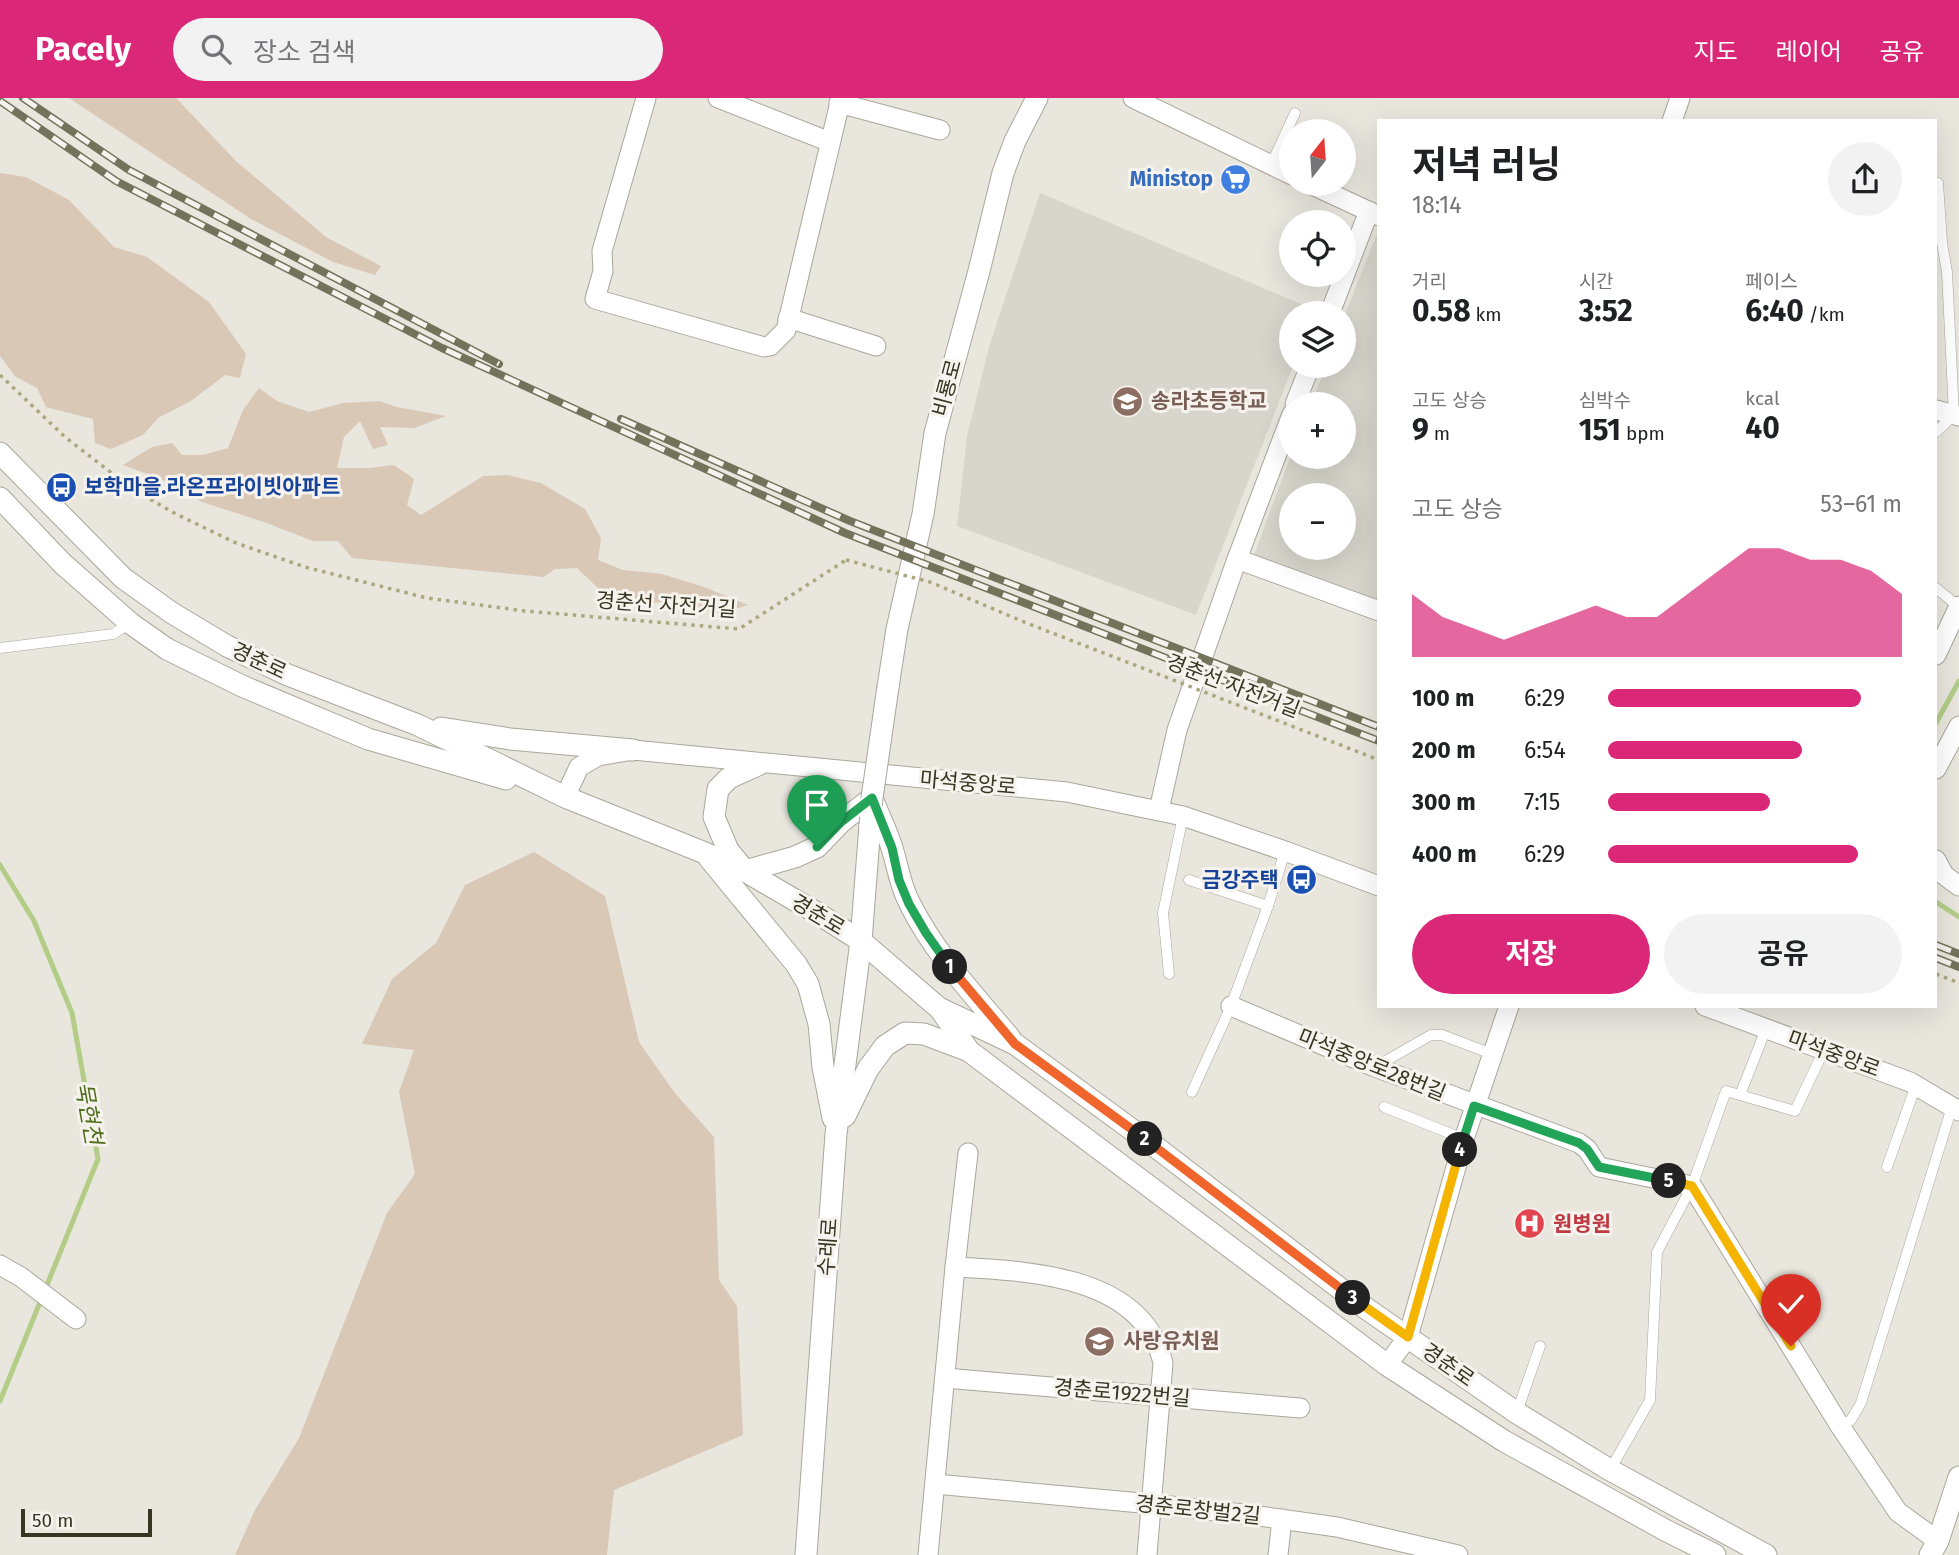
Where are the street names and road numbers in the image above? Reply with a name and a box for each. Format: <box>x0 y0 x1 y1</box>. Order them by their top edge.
street label: 비룡로 <box>927 357 967 419</box>
street label: 경춘선 자전거길 <box>595 587 737 623</box>
street label: 경춘로 <box>227 637 291 685</box>
street label: 경춘선 자전거길 <box>1163 649 1303 723</box>
street label: 마석중앙로 <box>919 766 1017 800</box>
street label: 경춘로 <box>786 889 850 941</box>
street label: 마석중앙로28번길 <box>1294 1023 1450 1107</box>
street label: 마석중앙로 <box>1784 1025 1884 1083</box>
street label: 수레로 <box>813 1217 843 1277</box>
street label: 경춘로 <box>1417 1338 1479 1392</box>
street label: 경춘로1922번길 <box>1053 1374 1191 1412</box>
street label: 경춘로창벌2길 <box>1134 1490 1262 1530</box>

